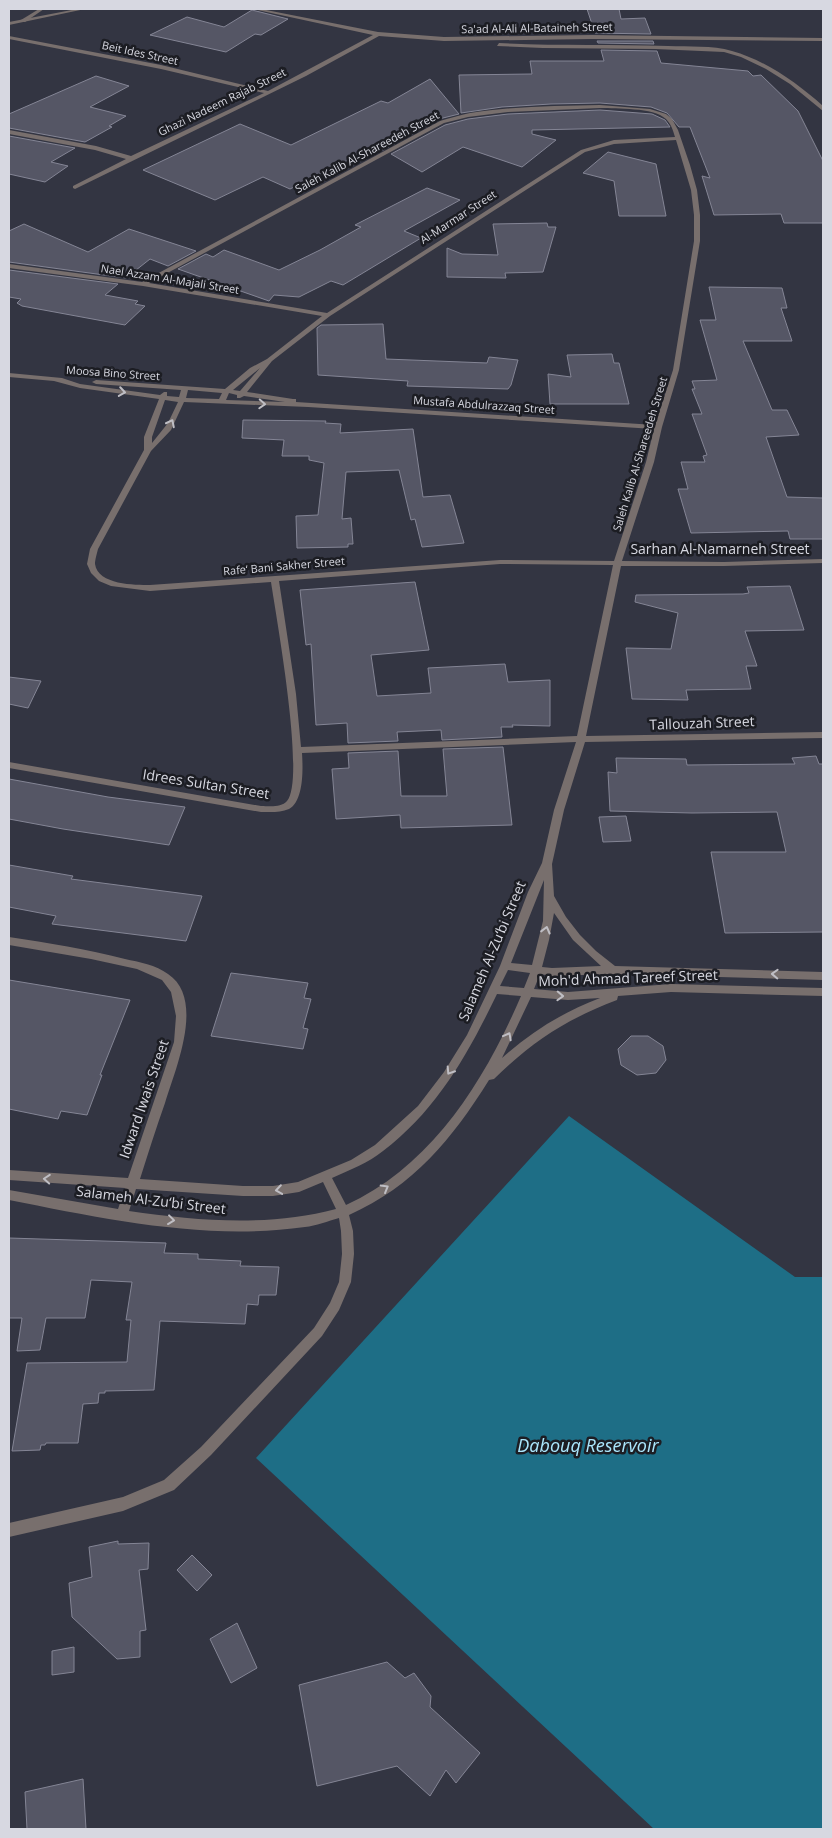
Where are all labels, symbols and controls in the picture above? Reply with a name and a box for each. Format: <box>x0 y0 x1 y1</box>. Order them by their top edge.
street label: Sa'ad Al-Ali Al-Bataineh Street <box>461 19 613 36</box>
street label: Beit Ides Street <box>101 37 180 68</box>
street label: Ghazi Nadeem Rajab Street <box>155 64 288 139</box>
street label: Saleh Kalib Al-Shareedeh Street <box>292 107 441 196</box>
street label: Al-Marmar Street <box>417 186 499 247</box>
street label: Nael Azzam Al-Majali Street <box>100 260 240 297</box>
street label: Moosa Bino Street <box>66 362 161 383</box>
street label: Saleh Kalib Al-Shareedeh Street <box>609 375 670 533</box>
one-way arrow <box>118 386 126 397</box>
street label: Mustafa Abdulrazzaq Street <box>413 392 555 417</box>
one-way arrow <box>259 399 267 410</box>
one-way arrow <box>165 419 176 428</box>
street label: Sarhan Al-Namarneh Street <box>630 539 810 558</box>
street label: Rafe‘ Bani Sakher Street <box>223 553 345 578</box>
street label: Tallouzah Street <box>649 711 755 734</box>
street label: Idrees Sultan Street <box>141 764 271 803</box>
street label: Salameh Al-Zu‘bi Street <box>453 878 530 1024</box>
one-way arrow <box>540 925 551 934</box>
street label: Moh'd Ahmad Tareef Street <box>538 965 718 990</box>
one-way arrow <box>770 969 778 980</box>
one-way arrow <box>556 990 564 1001</box>
one-way arrow <box>502 1032 512 1041</box>
street label: Idward Iwais Street <box>114 1037 173 1161</box>
one-way arrow <box>447 1065 456 1075</box>
one-way arrow <box>43 1174 51 1185</box>
street label: Salameh Al-Zu‘bi Street <box>75 1181 227 1218</box>
one-way arrow <box>275 1184 284 1194</box>
one-way arrow <box>380 1185 389 1195</box>
one-way arrow <box>167 1214 175 1225</box>
water label: Dabouq Reservoir <box>517 1433 660 1457</box>

